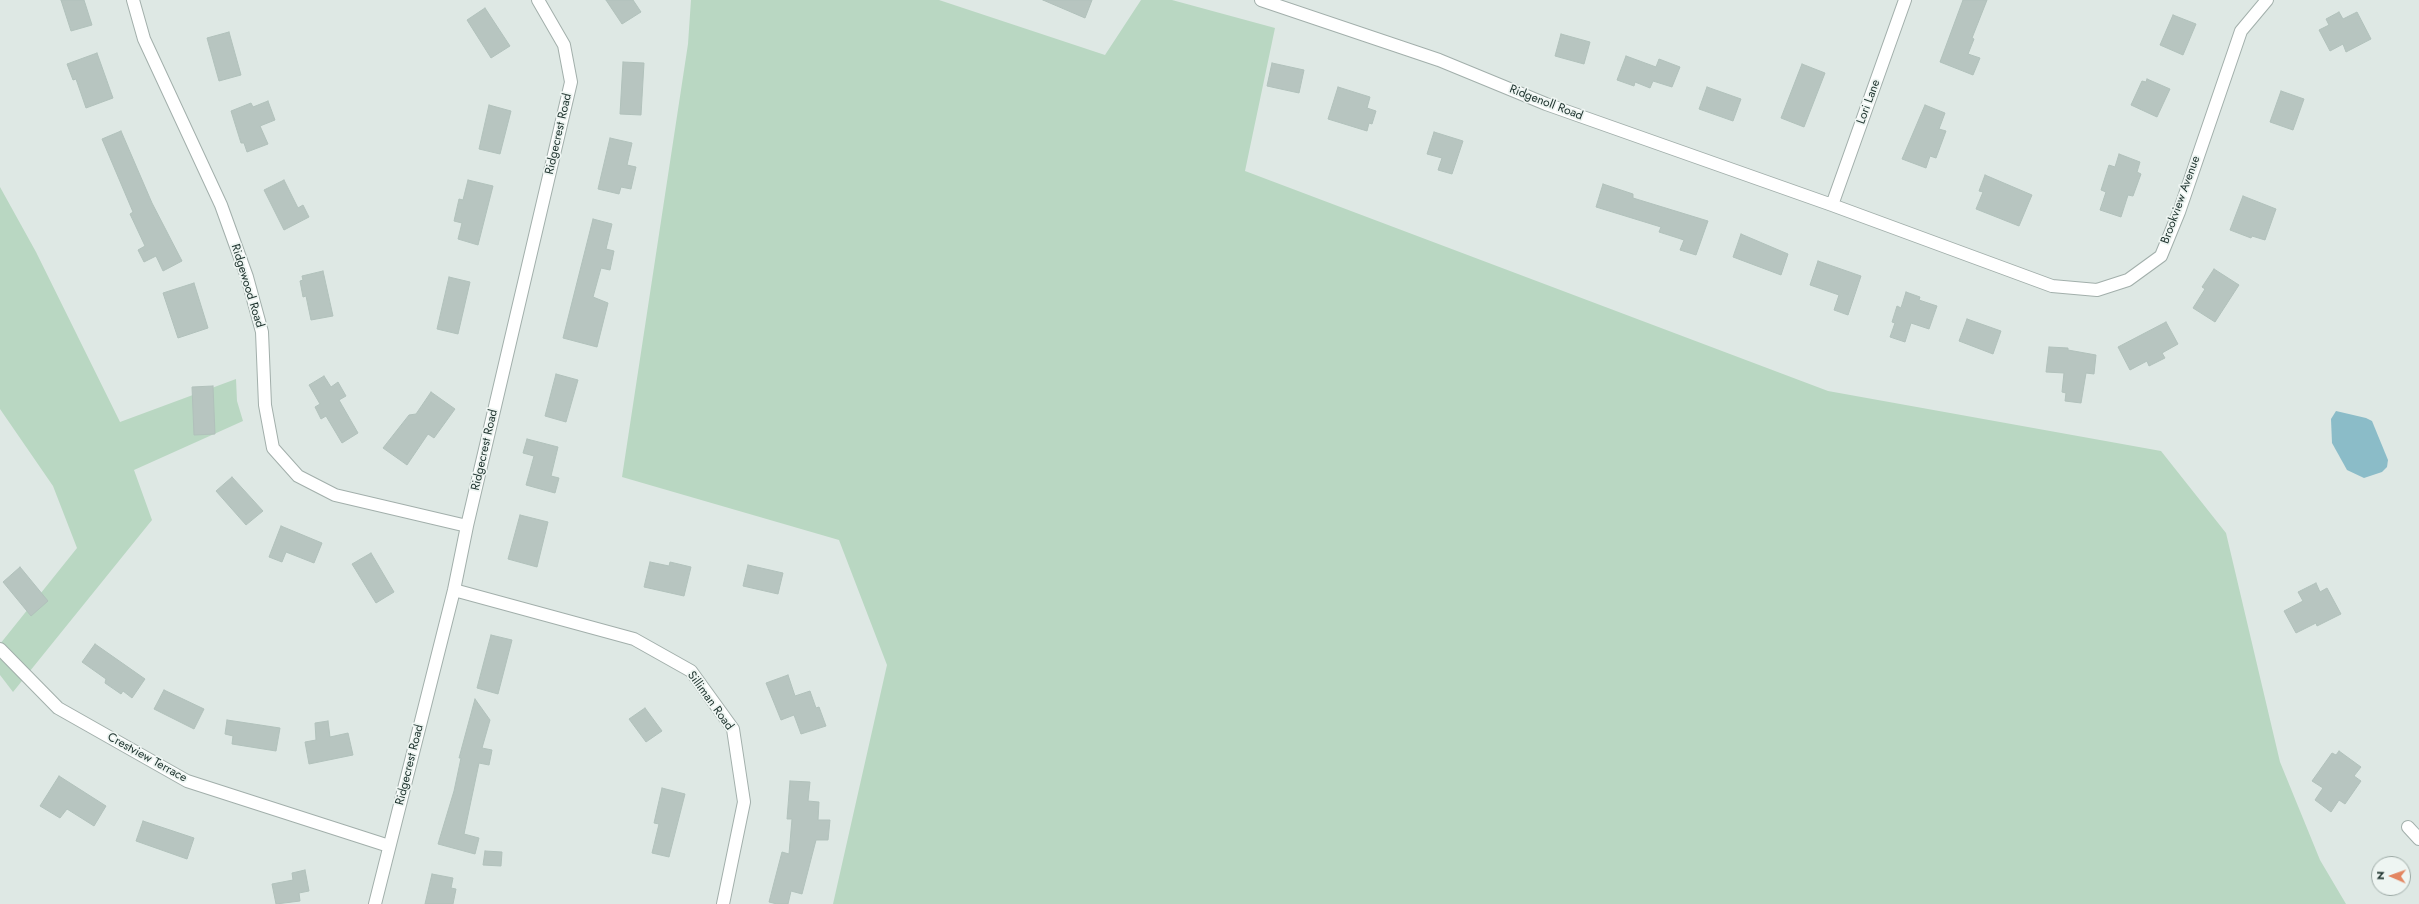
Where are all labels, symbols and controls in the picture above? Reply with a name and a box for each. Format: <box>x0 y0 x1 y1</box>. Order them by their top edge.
street label: Lori Lane <box>1854 78 1884 126</box>
street label: Ridgenoll Road <box>1507 82 1585 124</box>
street label: Ridgecrest Road <box>543 92 575 176</box>
street label: Brookview Avenue <box>2158 154 2204 246</box>
street label: Ridgewood Road <box>227 242 267 330</box>
street label: Ridgecrest Road <box>469 408 501 492</box>
street label: Silliman Road <box>684 669 736 733</box>
street label: Ridgecrest Road <box>393 723 427 807</box>
street label: Crestview Terrace <box>105 730 189 786</box>
north arrow <box>2371 856 2411 896</box>
text: N <box>2372 871 2388 880</box>

